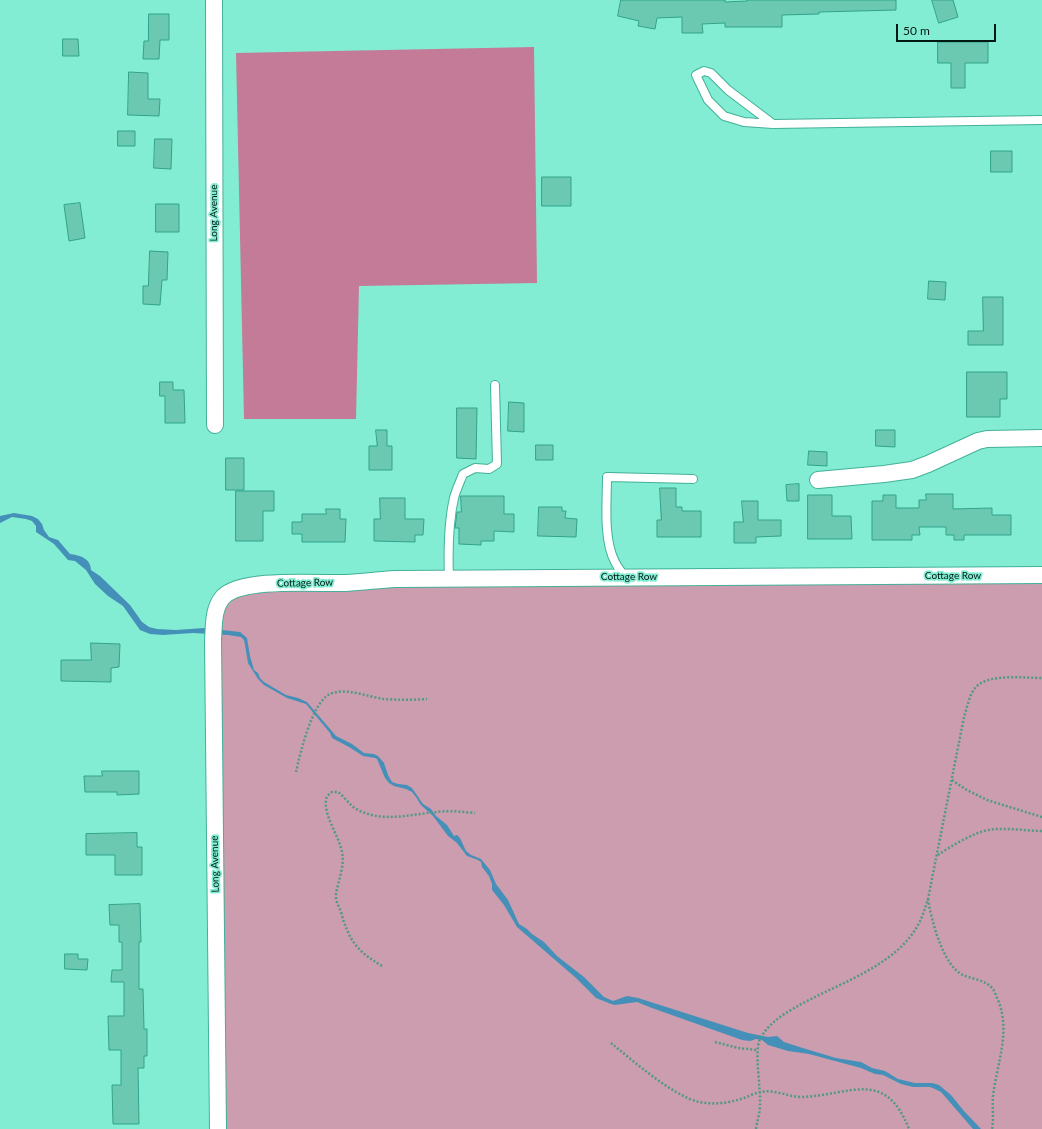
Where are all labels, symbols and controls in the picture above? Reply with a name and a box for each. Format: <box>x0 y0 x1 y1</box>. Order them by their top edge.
scale bar <box>898 16 998 42</box>
text: 50 m <box>903 23 930 38</box>
street label: Long Avenue <box>208 185 220 241</box>
street label: Cottage Row <box>925 570 981 582</box>
street label: Cottage Row <box>601 571 657 583</box>
street label: Cottage Row <box>277 577 333 589</box>
street label: Long Avenue <box>209 835 221 893</box>

